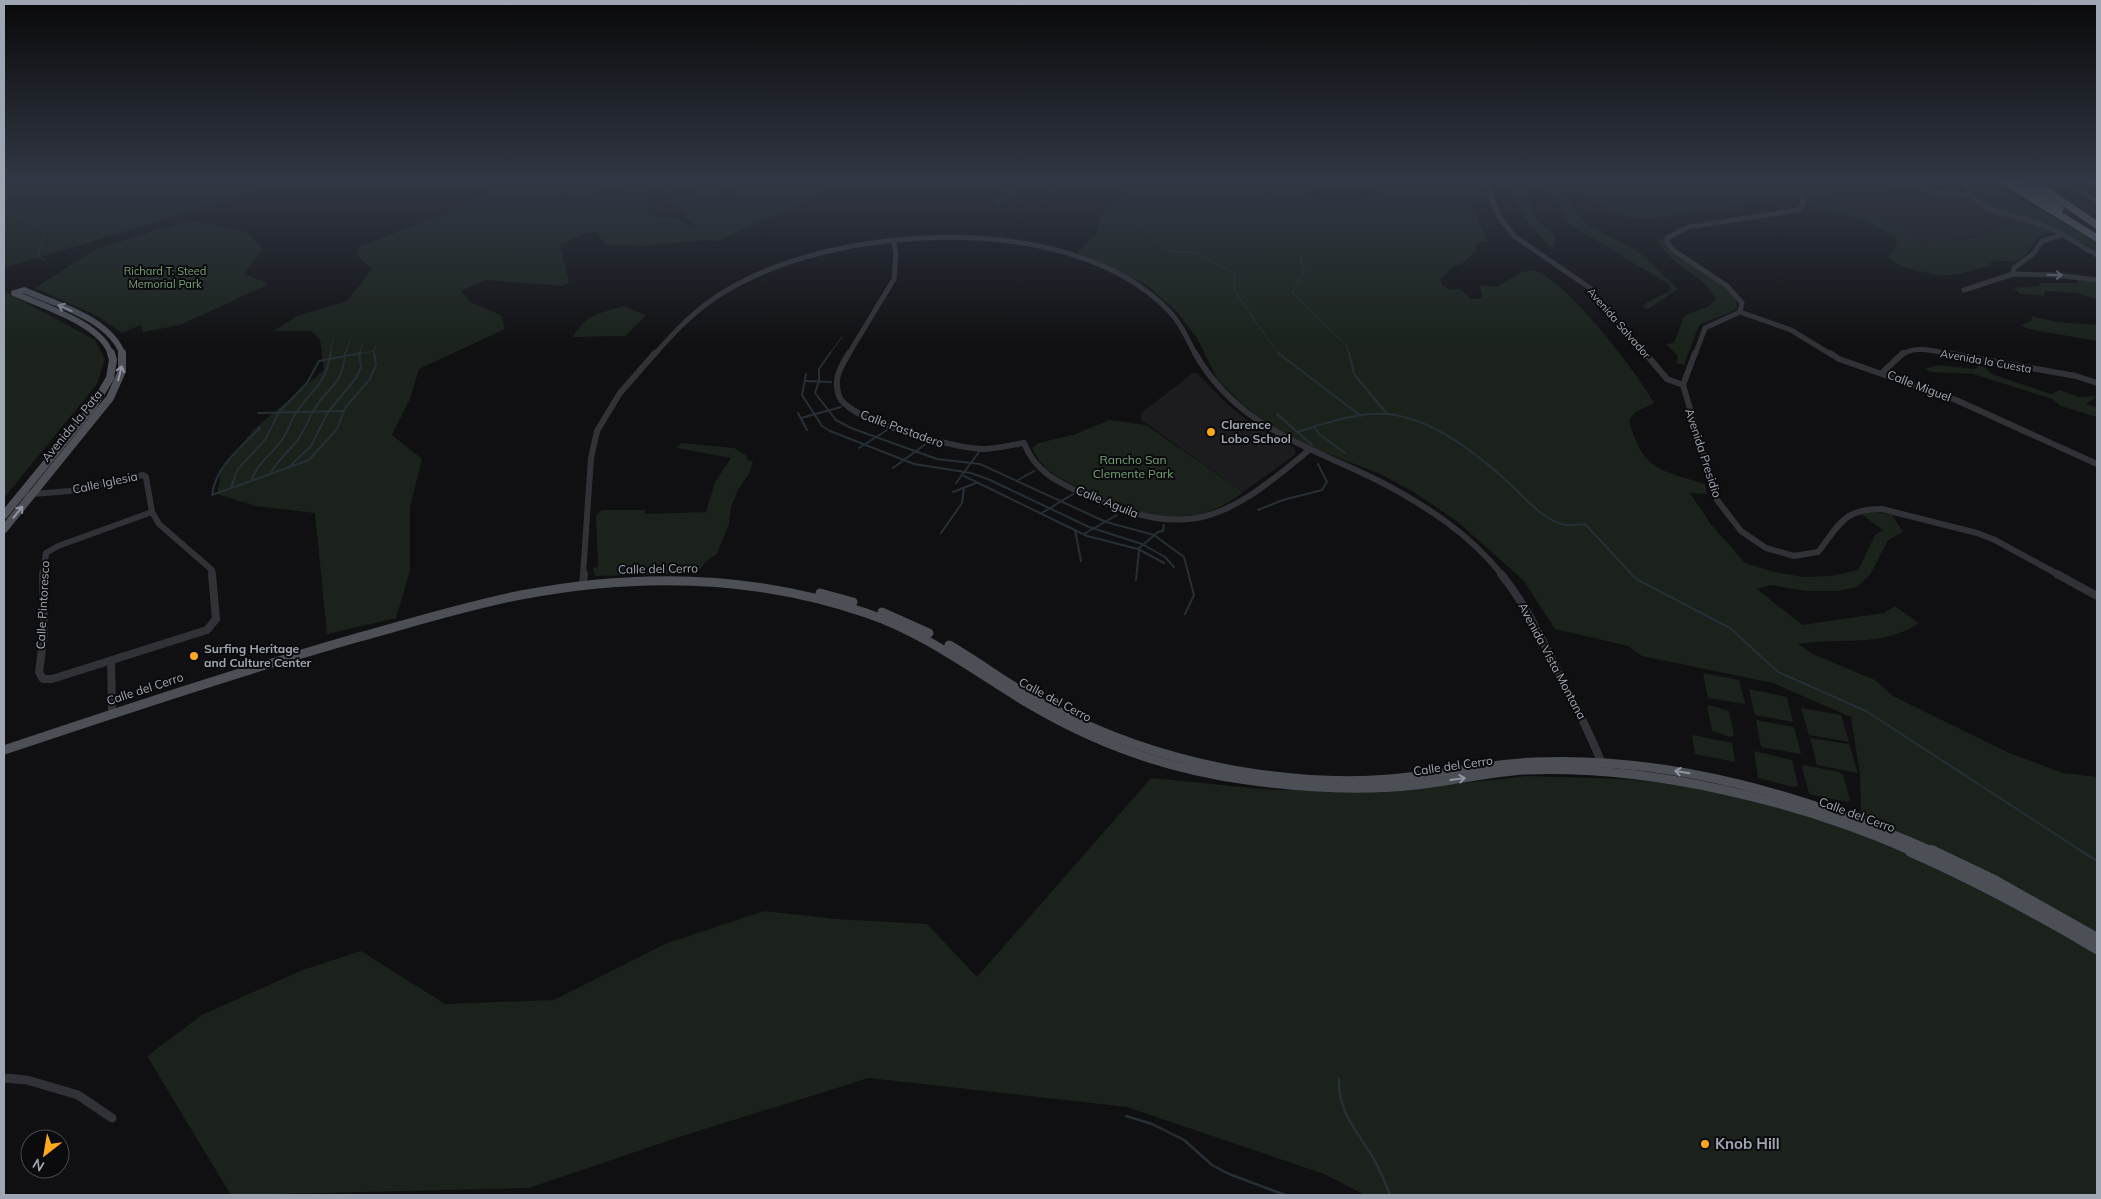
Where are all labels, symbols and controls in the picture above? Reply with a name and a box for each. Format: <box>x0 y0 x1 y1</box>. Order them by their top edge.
park label: Richard T. Steed Memorial Park <box>124 264 206 291</box>
one-way arrow <box>2047 271 2063 280</box>
street label: Avenida Salvador <box>1584 284 1654 362</box>
one-way arrow <box>58 303 73 313</box>
street label: Avenida la Cuesta <box>1939 346 2033 376</box>
one-way arrow <box>116 365 126 381</box>
street label: Calle Miguel <box>1885 366 1953 405</box>
street label: Avenida la Pata <box>38 387 105 465</box>
street label: Avenida Presidio <box>1682 406 1725 500</box>
street label: Calle Pastadero <box>859 407 946 451</box>
place label: Clarence Lobo School <box>1221 417 1291 446</box>
marker: Clarence Lobo School <box>1205 426 1217 438</box>
park label: Rancho San Clemente Park <box>1093 452 1174 481</box>
street label: Calle Iglesia <box>71 468 139 497</box>
street label: Calle Aguila <box>1074 482 1141 521</box>
one-way arrow <box>12 505 23 518</box>
street label: Calle Pintoresco <box>33 560 52 650</box>
street label: Calle del Cerro <box>618 560 698 577</box>
street label: Avenida Vista Montana <box>1515 600 1590 722</box>
place label: Surfing Heritage and Culture Center <box>204 641 312 670</box>
marker: Surfing Heritage and Culture Center <box>188 650 200 662</box>
street label: Calle del Cerro <box>104 669 185 708</box>
street label: Calle del Cerro <box>1016 674 1094 725</box>
street label: Calle del Cerro <box>1412 752 1494 779</box>
one-way arrow <box>1674 766 1690 776</box>
one-way arrow <box>1450 774 1466 784</box>
street label: Calle del Cerro <box>1817 794 1898 835</box>
north arrow <box>20 1129 70 1179</box>
place label: Knob Hill <box>1715 1134 1780 1153</box>
marker: Knob Hill <box>1699 1138 1711 1150</box>
text: N <box>29 1155 47 1176</box>

